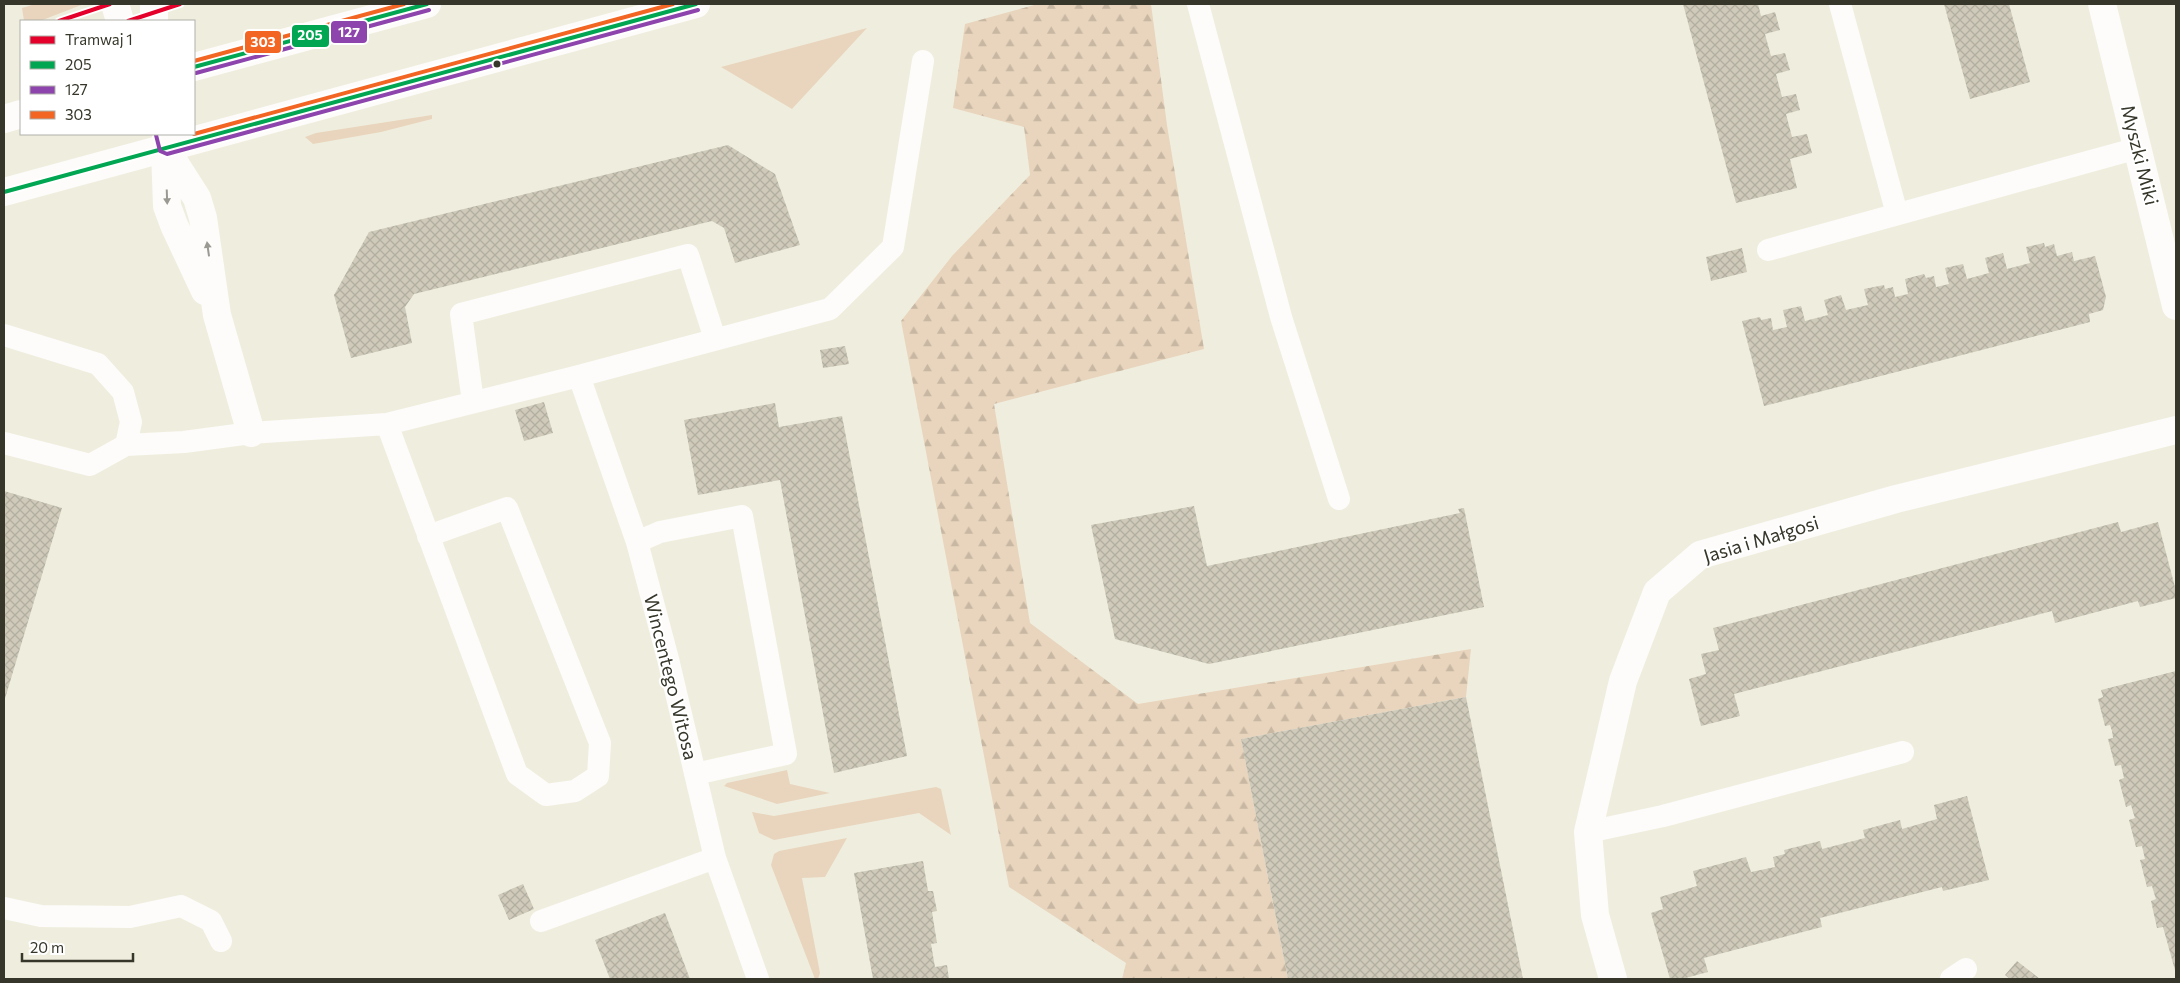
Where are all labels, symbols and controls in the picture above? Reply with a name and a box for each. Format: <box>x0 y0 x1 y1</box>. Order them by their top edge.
legend <box>20 20 195 135</box>
line badge: 127 <box>330 20 368 44</box>
text: 127 <box>338 23 360 40</box>
line badge: 205 <box>291 24 330 48</box>
text: 205 <box>297 26 323 43</box>
text: Tramwaj 1 <box>65 30 133 48</box>
line badge: 303 <box>244 30 282 54</box>
text: 303 <box>250 33 276 50</box>
text: 205 <box>65 55 92 73</box>
unlabelled marker <box>492 59 502 69</box>
text: 127 <box>65 80 88 98</box>
street label: Myszki Miki <box>2117 102 2164 207</box>
text: 303 <box>65 105 92 123</box>
one-way arrow <box>163 189 171 205</box>
one-way arrow <box>204 241 212 257</box>
street label: Jasia i Małgosi <box>1700 510 1821 567</box>
street label: Wincentego Witosa <box>640 592 703 762</box>
scale bar <box>22 930 134 962</box>
text: 20 m <box>30 938 64 956</box>

